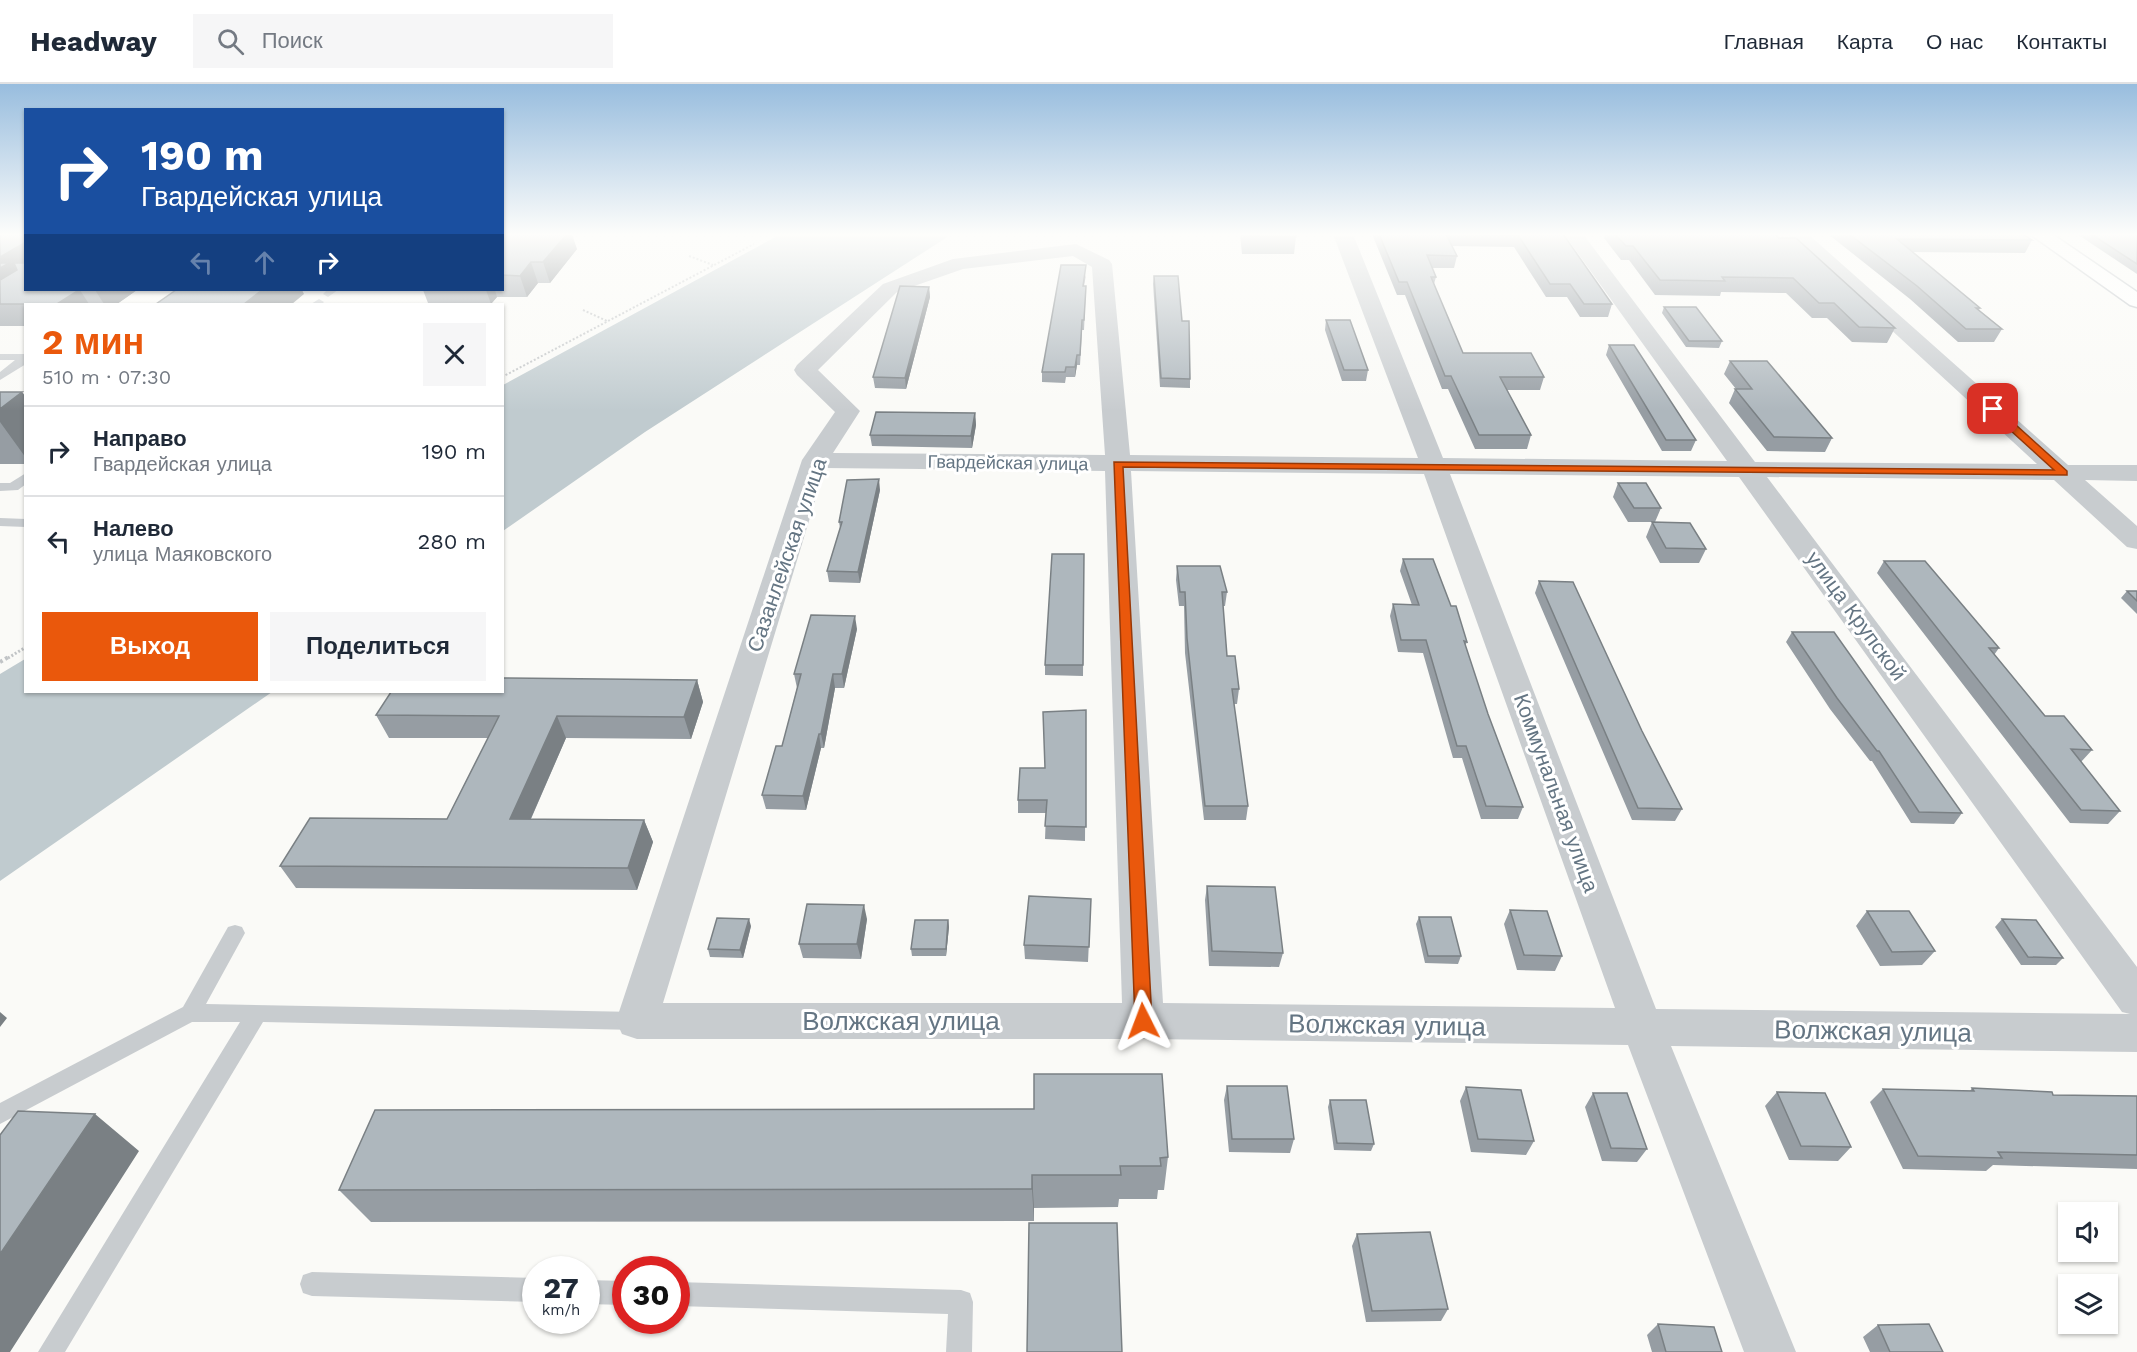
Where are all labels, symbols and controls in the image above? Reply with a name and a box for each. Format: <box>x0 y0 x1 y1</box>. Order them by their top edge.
search box <box>193 14 613 68</box>
text: Headway <box>30 25 157 58</box>
icon: search <box>214 25 247 58</box>
text: Поиск <box>262 28 323 53</box>
text: Главная <box>1724 29 1804 54</box>
text: Карта <box>1837 29 1893 54</box>
text: О нас <box>1926 29 1983 54</box>
text: Контакты <box>2016 29 2107 54</box>
text: 190 m <box>141 131 264 180</box>
icon: right <box>42 132 120 210</box>
text: Гвардейская улица <box>141 181 382 213</box>
icon: left <box>185 246 218 279</box>
icon: ahead <box>248 246 281 279</box>
icon: right <box>311 246 344 279</box>
text: 2 мин <box>42 321 144 363</box>
button: close <box>423 323 486 386</box>
text: 510 m · 07:30 <box>42 365 171 389</box>
pin <box>1967 383 2018 434</box>
icon: arrive <box>1976 392 2009 425</box>
text: Направо <box>93 426 187 451</box>
icon: right <box>42 435 75 468</box>
text: 190 m <box>422 439 486 464</box>
street label: Гвардейская улица <box>927 451 1090 474</box>
text: Гвардейская улица <box>93 452 272 476</box>
street label: Сазанлейская улица <box>742 454 832 655</box>
text: Налево <box>93 516 174 541</box>
icon: left <box>42 525 75 558</box>
text: 280 m <box>417 529 486 554</box>
text: улица Маяковского <box>93 542 272 566</box>
street label: улица Крупской <box>1801 546 1912 685</box>
button: Выход <box>42 612 258 681</box>
button: Поделиться <box>270 612 486 681</box>
street label: Коммунальная улица <box>1509 690 1604 896</box>
position arrow <box>1111 989 1175 1053</box>
street label: Волжская улица <box>802 1006 1000 1036</box>
street label: Волжская улица <box>1288 1008 1487 1042</box>
street label: Волжская улица <box>1774 1014 1973 1048</box>
map controls <box>2058 1202 2118 1334</box>
button: sound <box>2058 1202 2118 1262</box>
speed limit sign: 30 <box>612 1256 690 1334</box>
text: 27 <box>543 1270 579 1305</box>
button: layers <box>2058 1274 2118 1334</box>
text: km/h <box>542 1301 580 1319</box>

